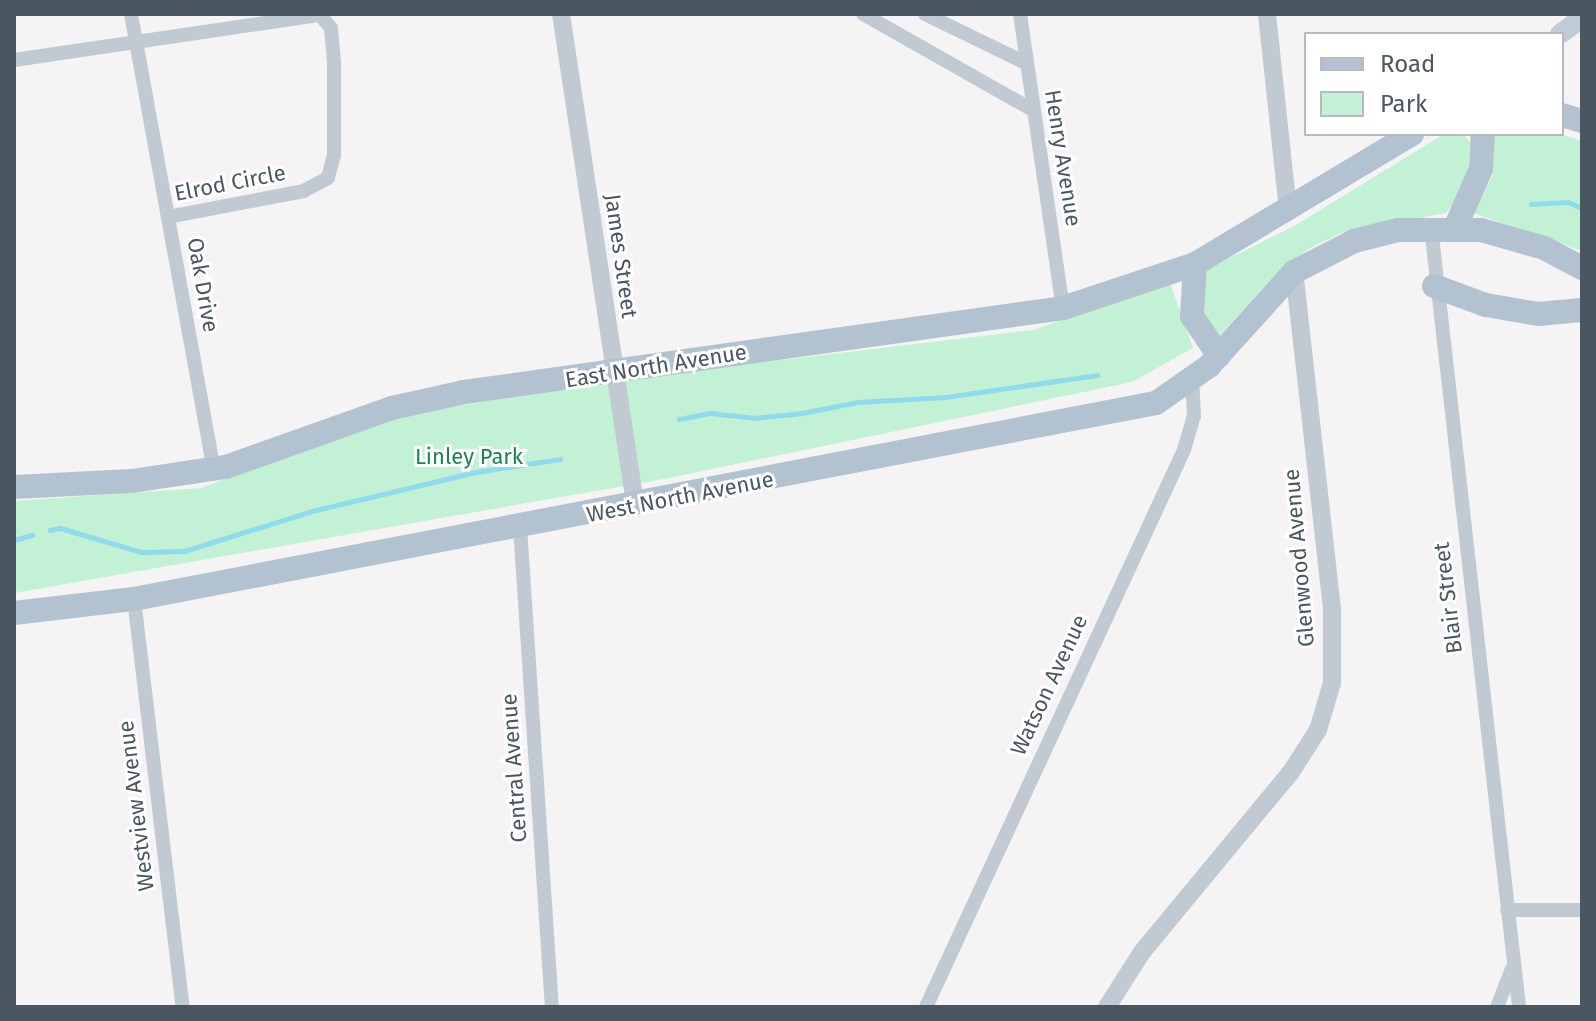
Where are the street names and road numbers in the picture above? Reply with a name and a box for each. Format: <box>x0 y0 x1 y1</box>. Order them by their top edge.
street label: Henry Avenue <box>1039 88 1087 228</box>
street label: Elrod Circle <box>172 159 288 207</box>
street label: James Street <box>599 192 643 320</box>
street label: Oak Drive <box>182 236 224 334</box>
street label: East North Avenue <box>563 339 749 393</box>
street label: West North Avenue <box>584 466 776 528</box>
street label: Glenwood Avenue <box>1278 468 1320 648</box>
street label: Blair Street <box>1428 541 1468 655</box>
street label: Watson Avenue <box>1005 610 1093 760</box>
street label: Central Avenue <box>496 693 532 843</box>
street label: Westview Avenue <box>112 719 160 893</box>

